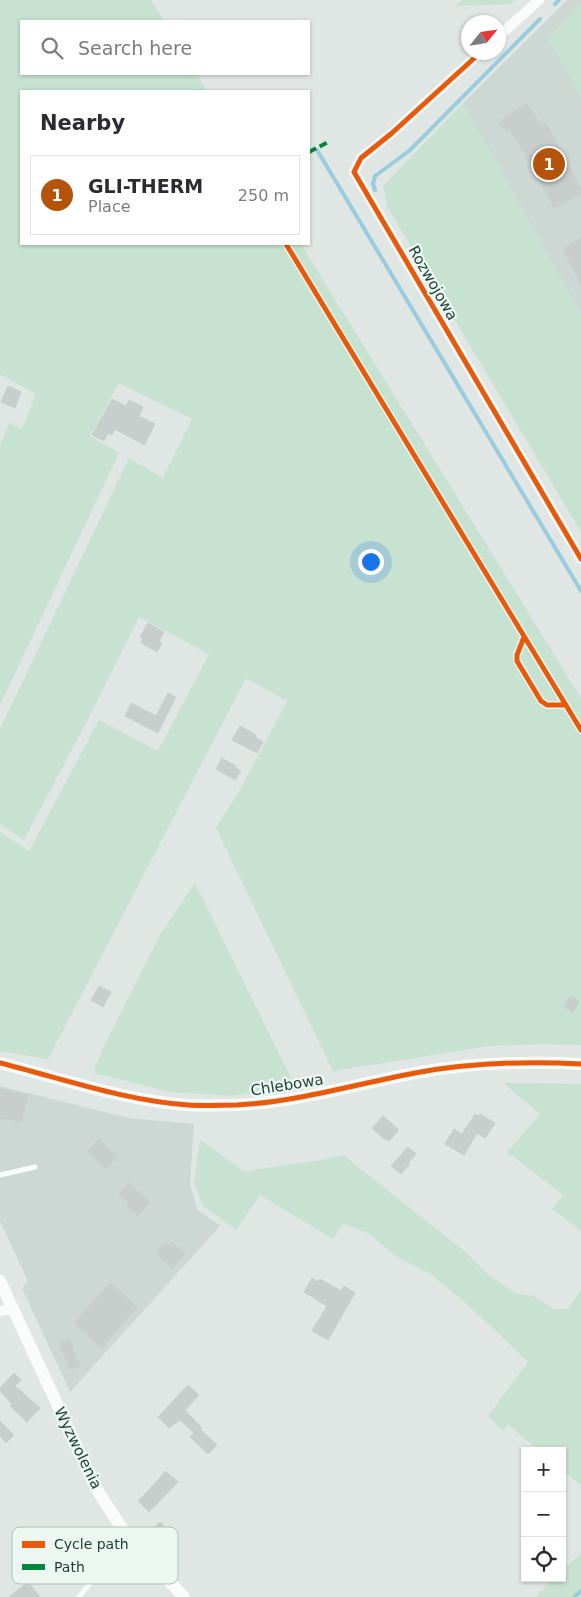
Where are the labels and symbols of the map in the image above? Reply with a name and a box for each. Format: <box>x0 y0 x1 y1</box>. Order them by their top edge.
north arrow <box>461 15 506 60</box>
pin: 1 <box>533 145 565 183</box>
street label: Rozwojowa <box>404 243 462 323</box>
your location <box>358 549 384 575</box>
street label: Chlebowa <box>249 1070 325 1100</box>
street label: Wyzwolenia <box>50 1404 106 1492</box>
legend <box>12 1527 178 1584</box>
text: Cycle path <box>54 1536 129 1552</box>
text: Path <box>54 1559 85 1575</box>

